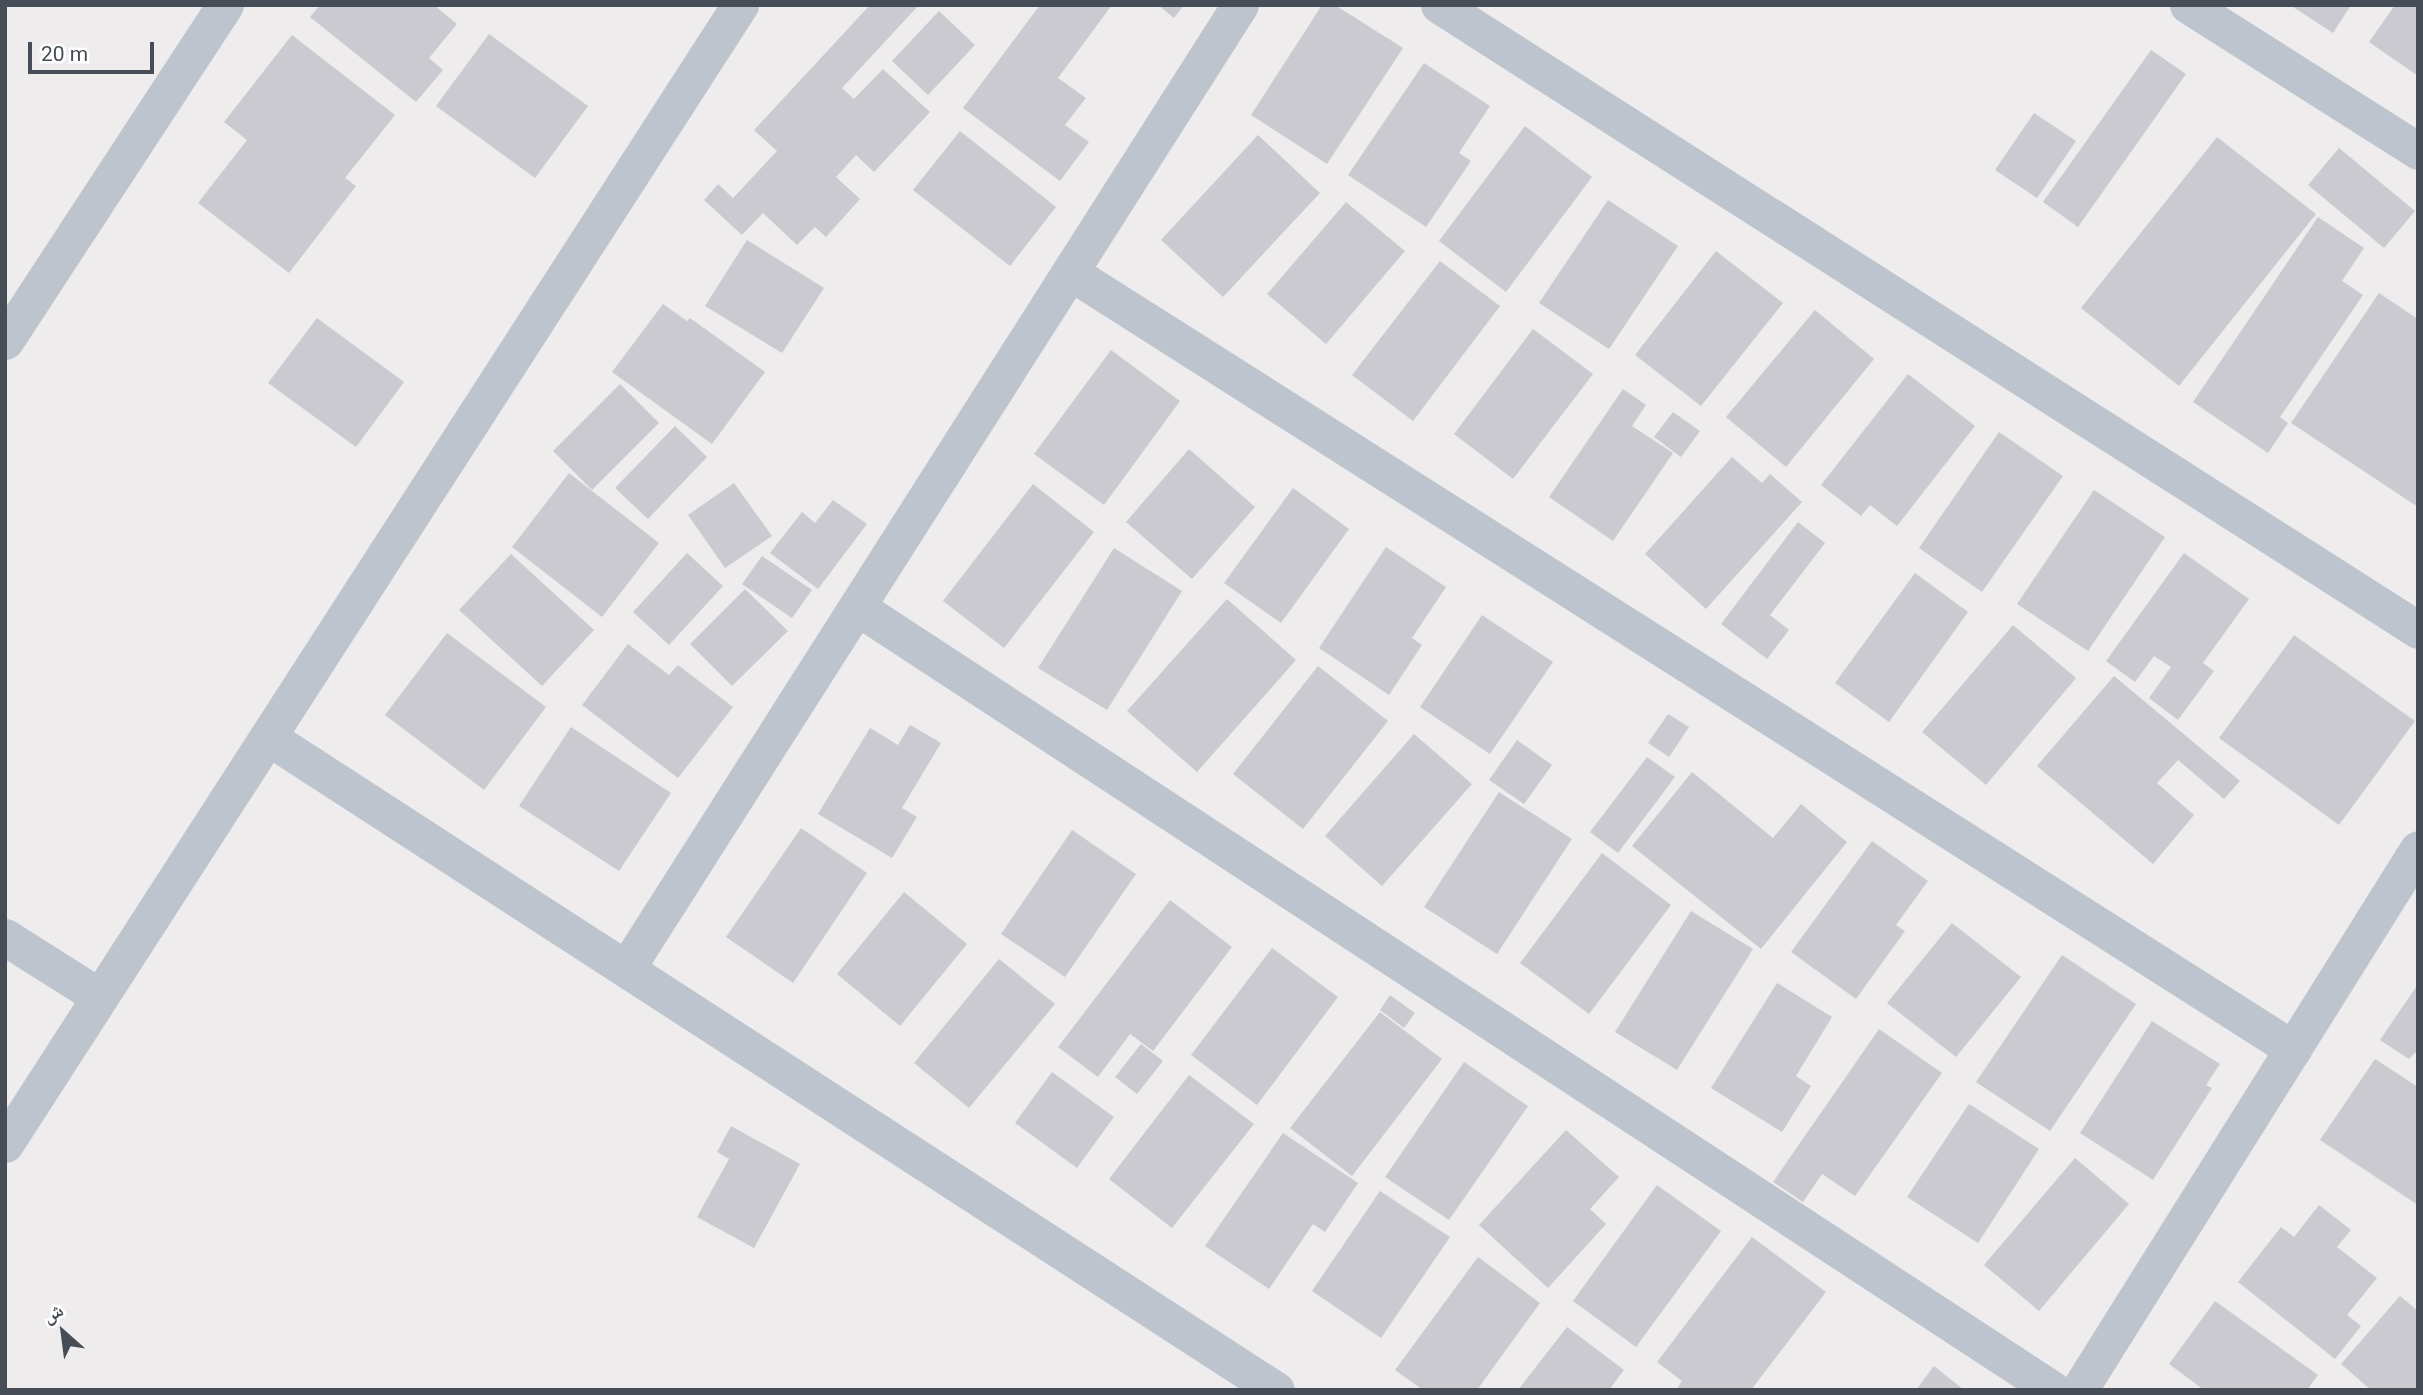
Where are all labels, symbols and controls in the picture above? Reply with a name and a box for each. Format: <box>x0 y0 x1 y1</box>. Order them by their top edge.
scale bar <box>32 28 158 72</box>
text: 20 m <box>41 42 88 66</box>
north arrow <box>28 1297 98 1367</box>
text: ش <box>39 1298 67 1328</box>

